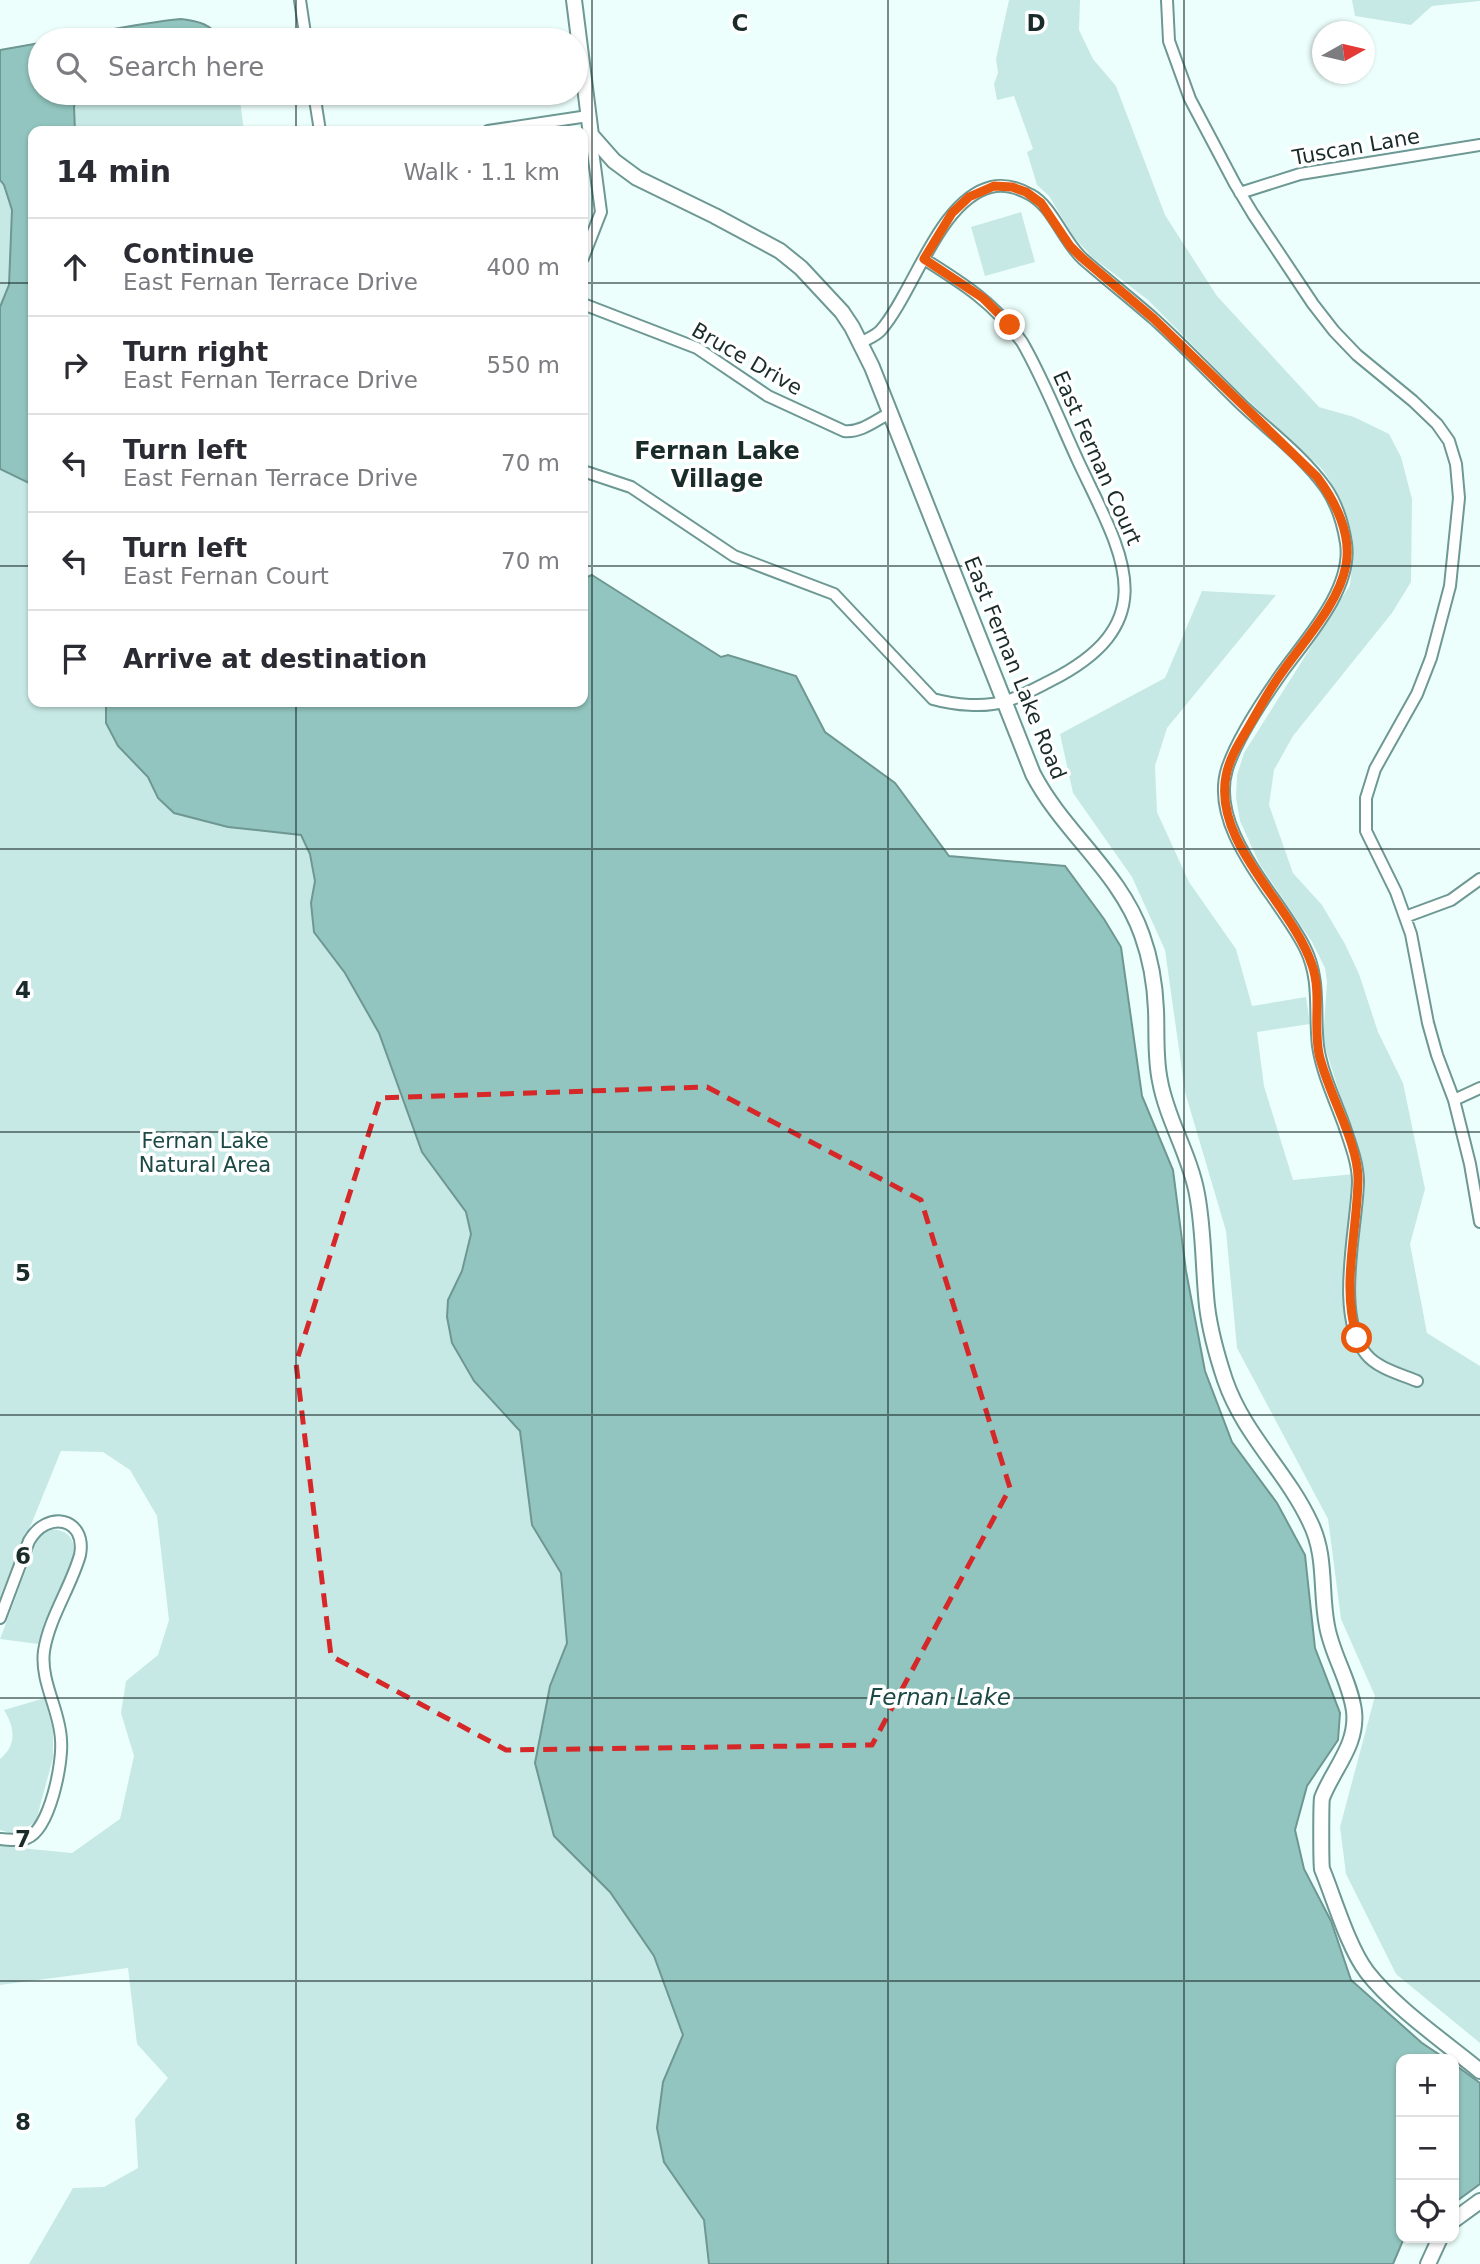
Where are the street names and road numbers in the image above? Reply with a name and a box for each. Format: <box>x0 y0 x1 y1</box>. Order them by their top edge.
street label: Tuscan Lane <box>1289 124 1422 170</box>
street label: Bruce Drive <box>688 318 806 400</box>
street label: East Fernan Court <box>1048 367 1146 549</box>
street label: East Fernan Lake Road <box>959 553 1071 783</box>

